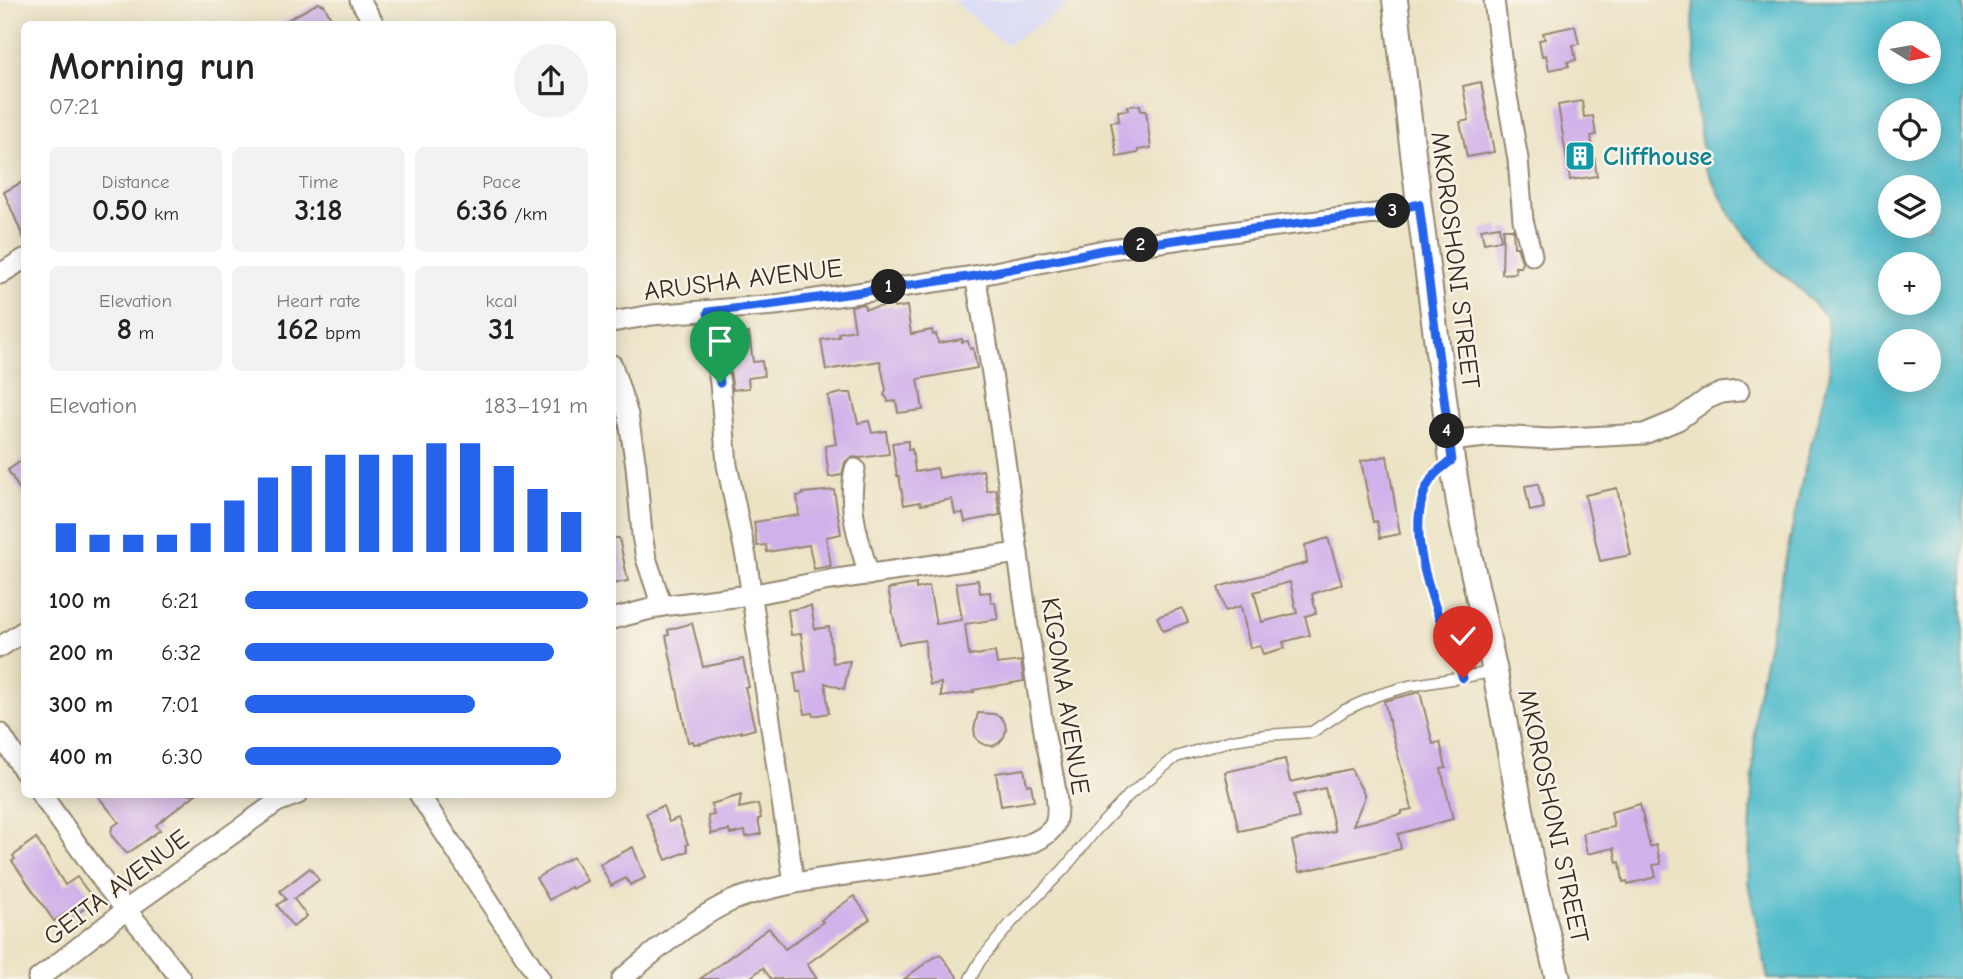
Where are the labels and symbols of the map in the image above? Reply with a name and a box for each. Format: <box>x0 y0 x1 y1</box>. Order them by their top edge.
north arrow <box>1878 21 1941 84</box>
street label: MKOROSHONI STREET <box>1424 130 1486 391</box>
building icon: Cliffhouse <box>1563 139 1597 173</box>
place label: Cliffhouse <box>1603 142 1712 172</box>
pin: 3 <box>1376 194 1410 228</box>
pin: 2 <box>1124 228 1158 262</box>
street label: ARUSHA AVENUE <box>642 253 844 307</box>
pin: 1 <box>872 270 906 304</box>
pin <box>690 311 750 383</box>
pin: 4 <box>1430 414 1464 448</box>
street label: KIGOMA AVENUE <box>1035 595 1095 797</box>
pin <box>1433 606 1493 678</box>
street label: MKOROSHONI STREET <box>1511 687 1595 946</box>
street label: GEITA AVENUE <box>38 823 195 952</box>

